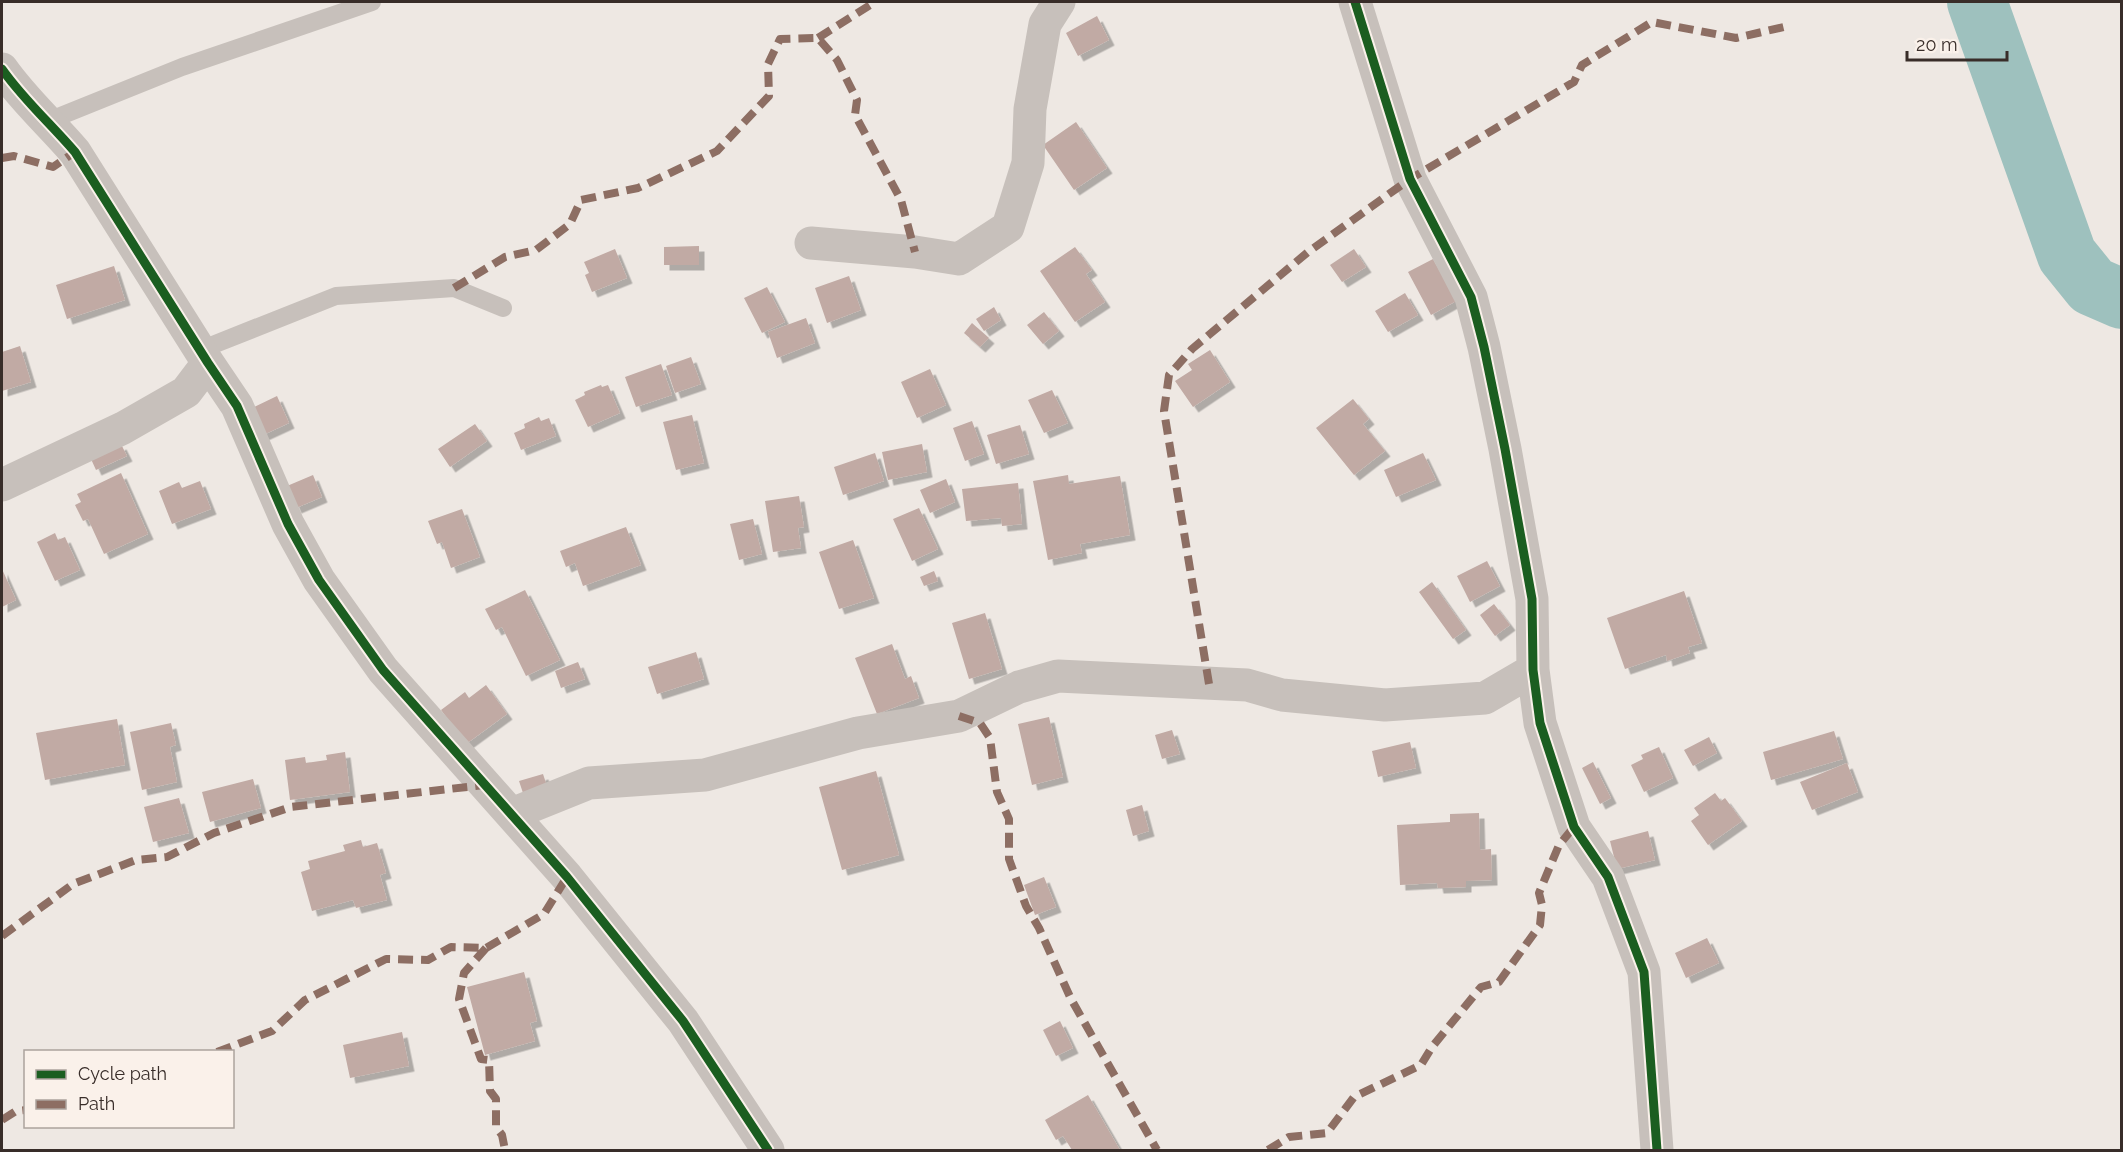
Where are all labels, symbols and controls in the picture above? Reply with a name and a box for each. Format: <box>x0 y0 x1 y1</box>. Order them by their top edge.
scale bar <box>1907 24 2008 62</box>
text: 20 m <box>1916 34 1958 55</box>
legend <box>24 1050 234 1128</box>
text: Cycle path <box>78 1063 167 1084</box>
text: Path <box>78 1093 115 1114</box>

